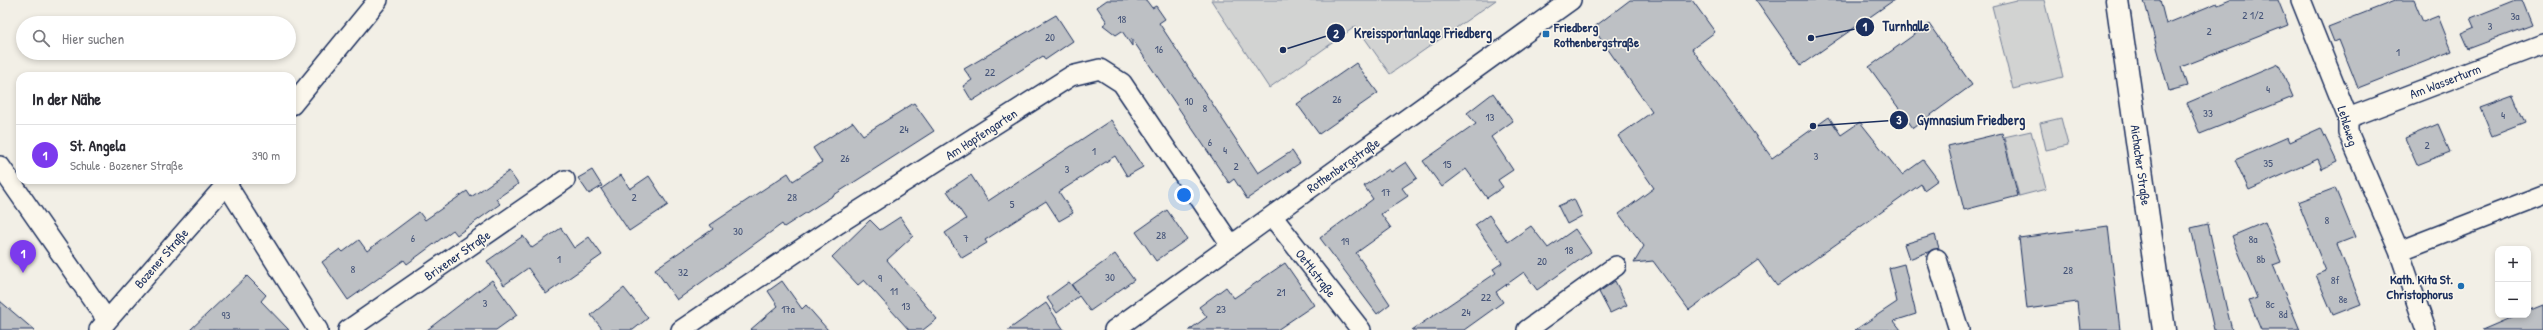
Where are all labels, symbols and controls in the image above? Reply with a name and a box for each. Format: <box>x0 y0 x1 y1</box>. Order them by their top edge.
house number: 2 1/2 <box>2242 8 2264 22</box>
house number: 3a <box>2510 9 2520 23</box>
house number: 18 <box>1118 12 1127 26</box>
callout: Turnhalle <box>1855 14 1938 40</box>
search box <box>16 16 296 60</box>
text: Turnhalle <box>1882 16 1930 35</box>
place label: Friedberg Rothenbergstraße <box>1553 18 1640 52</box>
text: 1 <box>1863 18 1868 35</box>
house number: 3 <box>2488 19 2493 33</box>
callout: Kreissportanlage Friedberg <box>1326 20 1500 46</box>
text: Kreissportanlage Friedberg <box>1354 23 1492 44</box>
house number: 2 <box>2206 24 2212 38</box>
text: 2 <box>1333 25 1339 42</box>
icon: search <box>30 27 52 49</box>
text: Hier suchen <box>62 28 124 49</box>
marker: Friedberg Rothenbergstraße <box>1541 29 1551 39</box>
house number: 20 <box>1045 30 1055 44</box>
house number: 16 <box>1155 42 1164 56</box>
house number: 1 <box>2396 45 2400 59</box>
street label: Am Wasserturm <box>2407 59 2483 103</box>
house number: 22 <box>985 65 995 79</box>
house number: 4 <box>2266 82 2270 96</box>
text: In der Nähe <box>32 87 101 110</box>
house number: 26 <box>1332 92 1342 106</box>
house number: 10 <box>1185 94 1194 108</box>
house number: 8 <box>1203 101 1208 115</box>
street label: Am Hopfengarten <box>942 104 1020 164</box>
street label: Lehleweg <box>2333 104 2363 148</box>
house number: 33 <box>2203 106 2213 120</box>
callout: Gymnasium Friedberg <box>1889 107 2034 133</box>
house number: 4 <box>2501 108 2505 122</box>
house number: 13 <box>1486 110 1495 124</box>
text: Gymnasium Friedberg <box>1917 110 2025 131</box>
text: 3 <box>1896 111 1902 128</box>
house number: 24 <box>899 122 909 136</box>
street label: Aichacher Straße <box>2126 124 2156 206</box>
street label: Rothenbergstraße <box>1303 133 1383 197</box>
text: St. Angela <box>70 135 125 156</box>
house number: 6 <box>1208 135 1213 149</box>
house number: 2 <box>2424 138 2430 152</box>
house number: 4 <box>1223 143 1227 157</box>
house number: 1 <box>1092 144 1096 158</box>
text: 1 <box>43 146 47 164</box>
text: 390 m <box>252 146 280 164</box>
house number: 3 <box>1814 149 1819 163</box>
house number: 26 <box>840 151 850 165</box>
text: Schule · Bozener Straße <box>70 156 183 174</box>
house number: 35 <box>2263 156 2273 170</box>
house number: 15 <box>1443 157 1452 171</box>
house number: 2 <box>1233 159 1239 173</box>
house number: 3 <box>1065 162 1070 176</box>
your location <box>1174 185 1194 205</box>
house number: 17 <box>1381 185 1391 199</box>
house number: 2 <box>631 190 637 204</box>
house number: 28 <box>787 190 797 204</box>
house number: 5 <box>1010 197 1015 211</box>
house number: 8 <box>2325 213 2330 227</box>
street label: Bozener Straße <box>130 224 192 292</box>
house number: 30 <box>733 224 743 238</box>
street label: Brixener Straße <box>420 226 494 284</box>
house number: 28 <box>1156 228 1166 242</box>
house number: 6 <box>411 231 416 245</box>
house number: 7 <box>963 231 969 245</box>
house number: 8a <box>2248 232 2258 246</box>
house number: 19 <box>1341 234 1349 248</box>
pin: 1 <box>10 240 36 273</box>
house number: 18 <box>1565 243 1574 257</box>
street label: Oettlstraße <box>1292 245 1340 301</box>
map controls <box>2495 246 2531 318</box>
button: + <box>2495 246 2531 282</box>
house number: 1 <box>557 252 561 266</box>
house number: 8b <box>2256 252 2266 266</box>
house number: 20 <box>1537 254 1547 268</box>
house number: 8 <box>351 262 356 276</box>
house number: 28 <box>2063 263 2073 277</box>
house number: 32 <box>678 265 688 279</box>
house number: 30 <box>1105 270 1115 284</box>
place label: Kath. Kita St. Christophorus <box>2386 270 2453 304</box>
house number: 9 <box>878 271 882 285</box>
house number: 8f <box>2331 273 2339 287</box>
marker: Kath. Kita St. Christophorus <box>2456 281 2466 291</box>
button: − <box>2495 282 2531 318</box>
house number: 11 <box>890 284 898 298</box>
house number: 21 <box>1276 285 1286 299</box>
house number: 22 <box>1481 290 1491 304</box>
house number: 8e <box>2338 292 2348 306</box>
house number: 3 <box>483 296 488 310</box>
house number: 8c <box>2265 297 2275 311</box>
house number: 13 <box>902 299 911 313</box>
house number: 17a <box>781 302 796 316</box>
house number: 23 <box>1216 302 1226 316</box>
house number: 24 <box>1461 305 1471 319</box>
house number: 8d <box>2278 307 2288 321</box>
house number: 93 <box>222 308 231 322</box>

